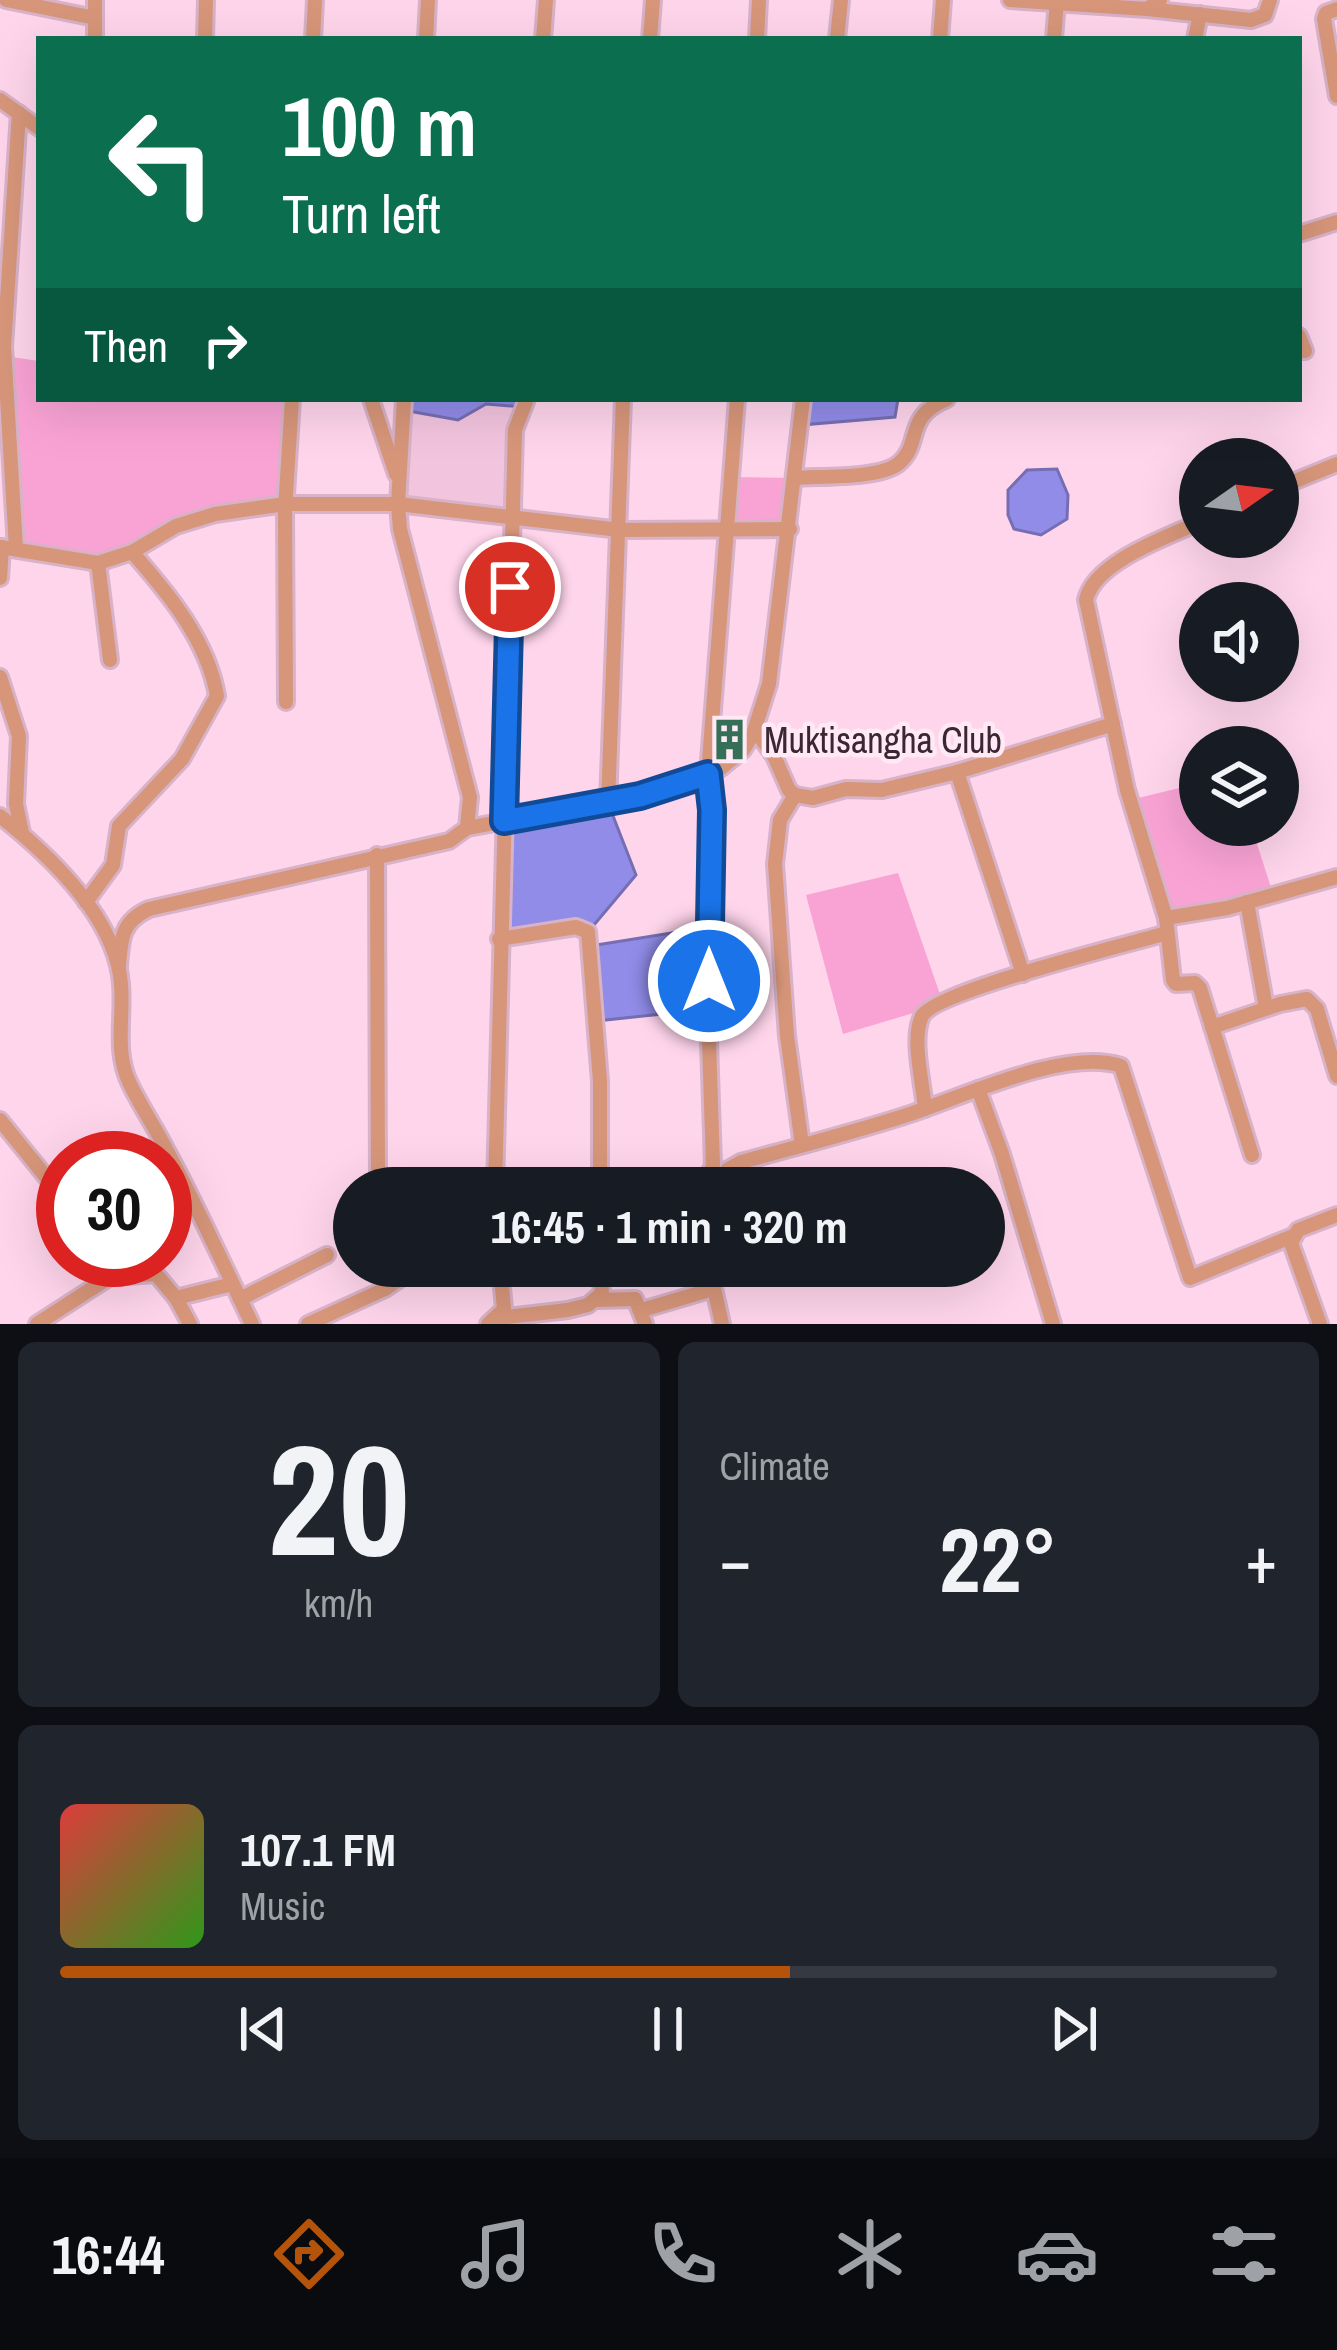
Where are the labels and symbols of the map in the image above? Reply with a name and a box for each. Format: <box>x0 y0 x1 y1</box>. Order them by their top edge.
north arrow <box>1179 438 1299 558</box>
pin <box>459 536 561 638</box>
place label: Muktisangha Club <box>764 716 1002 764</box>
building icon: Muktisangha Club <box>707 717 753 763</box>
position arrow <box>646 918 772 1044</box>
speed limit sign: 30 <box>36 1131 192 1287</box>

